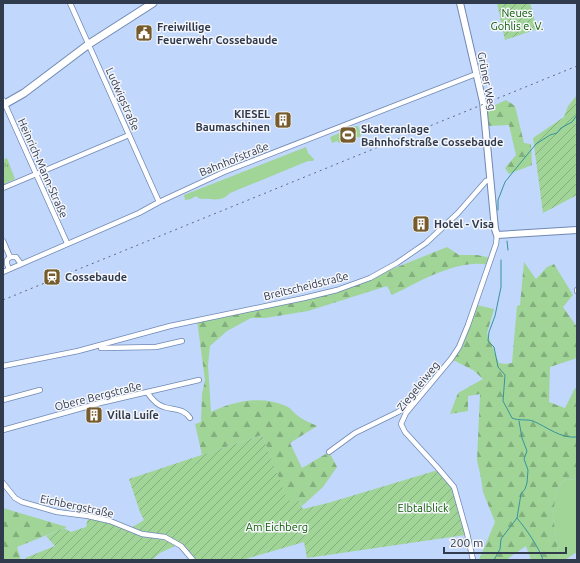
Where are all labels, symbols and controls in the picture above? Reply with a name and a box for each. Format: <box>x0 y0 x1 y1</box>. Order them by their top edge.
park label: Neues Gohlis e. V. <box>490 7 544 32</box>
place label: Freiwillige Feuerwehr Cossebaude <box>157 21 278 46</box>
public building icon: Freiwillige Feuerwehr Cossebaude <box>134 23 154 43</box>
street label: Grüner Weg <box>475 51 499 111</box>
street label: Ludwigstraße <box>104 66 142 132</box>
place label: KIESEL Baumaschinen <box>196 108 270 133</box>
building icon: KIESEL Baumaschinen <box>273 110 293 130</box>
street label: Heinrich-Mann-Straße <box>16 116 70 220</box>
place label: Skateranlage Bahnhofstraße Cossebaude <box>361 123 503 148</box>
sports icon: Skateranlage Bahnhofstraße Cossebaude <box>338 125 358 145</box>
street label: Bahnhofstraße <box>198 140 270 178</box>
building icon: Hotel - Visa <box>411 214 431 234</box>
place label: Hotel - Visa <box>434 218 494 230</box>
station icon: Cossebaude <box>42 267 62 287</box>
street label: Breitscheidstraße <box>262 270 350 302</box>
place label: Cossebaude <box>65 271 127 283</box>
street label: Ziegeleiweg <box>394 359 442 413</box>
street label: Obere Bergstraße <box>53 379 143 413</box>
building icon: Villa Luiſe <box>84 405 104 425</box>
place label: Villa Luiſe <box>107 409 159 421</box>
street label: Eichbergstraße <box>39 492 115 520</box>
park label: Elbtalblick <box>398 502 449 514</box>
park label: Am Eichberg <box>246 521 308 533</box>
scale bar <box>444 529 566 555</box>
text: 200 m <box>450 536 483 549</box>

